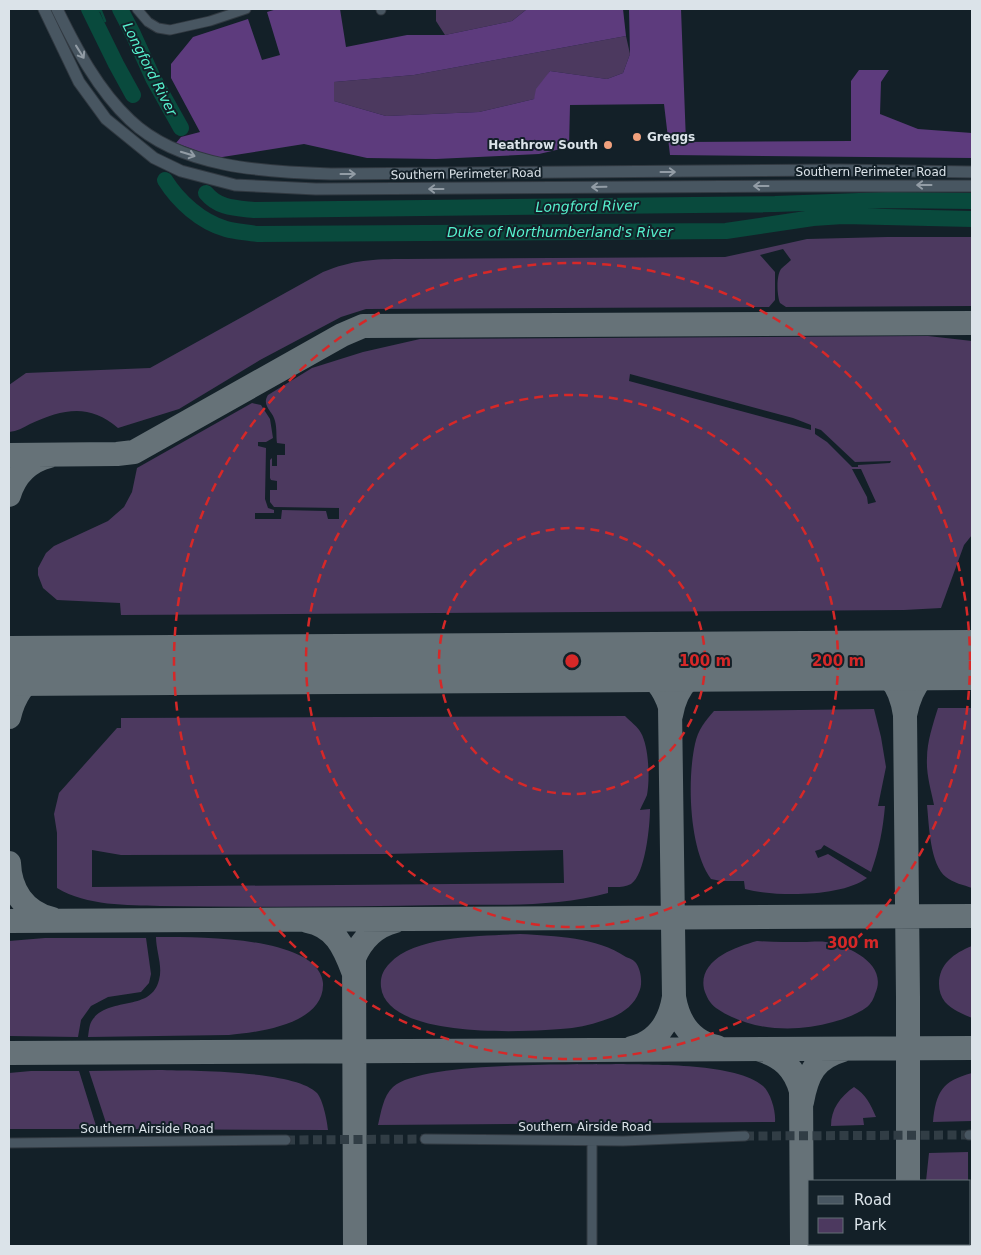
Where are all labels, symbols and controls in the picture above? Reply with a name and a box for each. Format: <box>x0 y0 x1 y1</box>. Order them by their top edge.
water label: Longford River <box>119 19 181 120</box>
one-way arrow <box>75 44 85 58</box>
place label: Greggs <box>647 130 695 144</box>
marker: Greggs <box>631 131 643 143</box>
place label: Heathrow South <box>488 138 598 152</box>
marker: Heathrow South <box>602 139 614 151</box>
one-way arrow <box>179 149 195 159</box>
street label: Southern Perimeter Road <box>796 165 946 179</box>
street label: Southern Perimeter Road <box>390 166 542 182</box>
one-way arrow <box>660 167 676 177</box>
one-way arrow <box>340 169 356 179</box>
one-way arrow <box>916 180 932 190</box>
one-way arrow <box>753 181 770 191</box>
one-way arrow <box>591 182 607 191</box>
one-way arrow <box>428 184 444 194</box>
water label: Longford River <box>535 197 640 215</box>
water label: Duke of Northumberland's River <box>447 224 674 240</box>
centre of rings <box>563 652 581 670</box>
text: 100 m <box>679 652 731 670</box>
text: 200 m <box>812 652 864 670</box>
text: 300 m <box>827 934 879 952</box>
street label: Southern Airside Road <box>518 1120 652 1134</box>
street label: Southern Airside Road <box>80 1122 214 1136</box>
legend <box>808 1180 971 1245</box>
text: Road <box>854 1191 892 1209</box>
text: Park <box>854 1216 887 1234</box>

